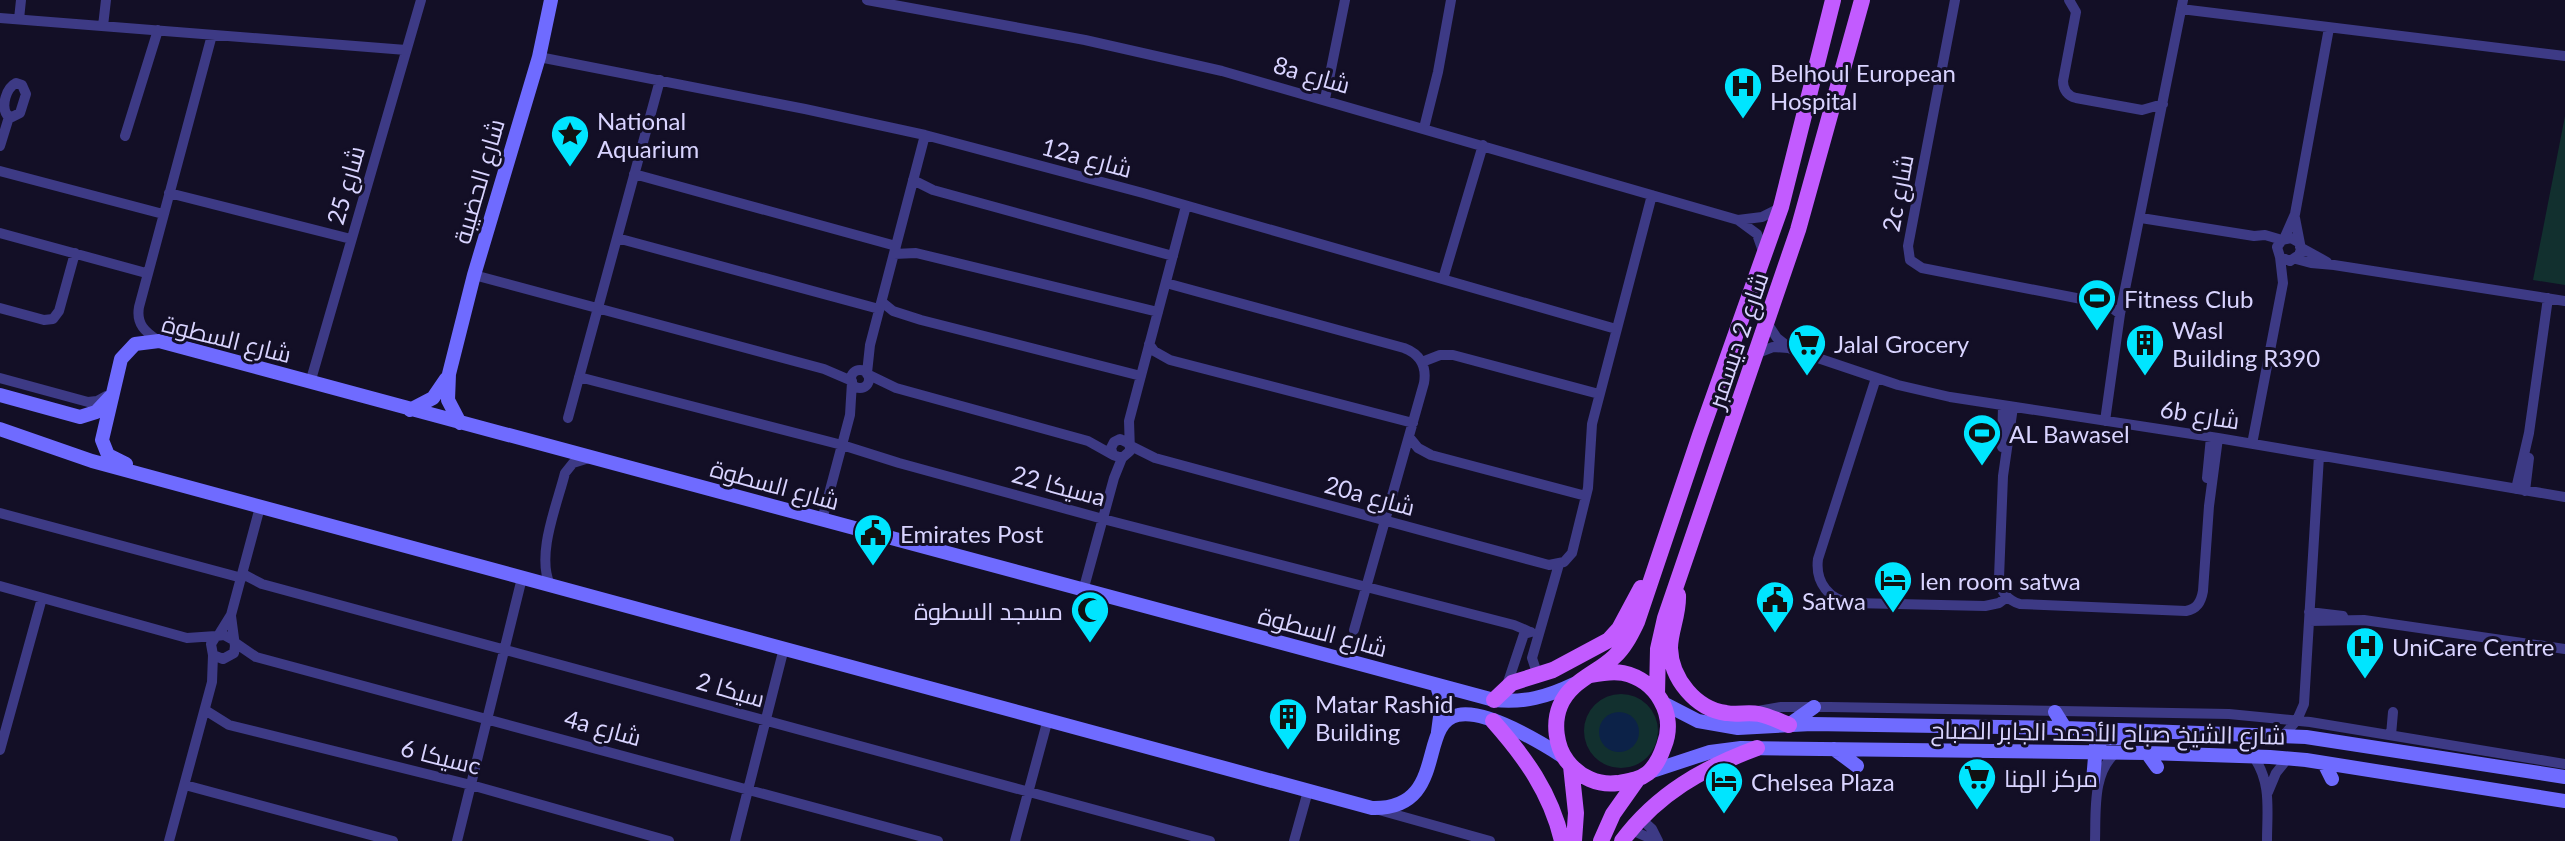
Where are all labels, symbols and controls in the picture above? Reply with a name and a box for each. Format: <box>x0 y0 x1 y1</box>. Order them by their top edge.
street label: 8a شارع <box>1269 49 1354 102</box>
place label: Belhoul European Hospital <box>1770 58 1956 115</box>
hospital icon: Belhoul European Hospital <box>1722 65 1764 120</box>
place label: National Aquarium <box>597 106 699 163</box>
place icon: National Aquarium <box>549 113 591 168</box>
street label: شارع الحضيبة <box>446 115 513 248</box>
street label: 12a شارع <box>1038 131 1135 186</box>
street label: شارع 25 <box>320 142 373 229</box>
street label: 2c شارع <box>1875 152 1922 235</box>
street label: شارع 2 ديسمبر <box>1700 268 1777 415</box>
sports icon: Fitness Club <box>2076 277 2118 332</box>
place label: Fitness Club <box>2124 284 2253 313</box>
street label: شارع السطوة <box>159 308 295 371</box>
place label: Wasl Building R390 <box>2172 315 2320 372</box>
supermarket icon: Jalal Grocery <box>1786 322 1828 377</box>
building icon: Wasl Building R390 <box>2124 322 2166 377</box>
place label: Jalal Grocery <box>1834 329 1970 358</box>
street label: 6b شارع <box>2158 393 2242 438</box>
sports icon: AL Bawasel <box>1961 412 2003 467</box>
place label: AL Bawasel <box>2009 419 2130 448</box>
street label: شارع السطوة <box>707 453 843 518</box>
street label: سيكا 22a <box>1009 459 1109 511</box>
street label: 20a شارع <box>1321 469 1418 524</box>
public building icon: Emirates Post <box>852 512 894 567</box>
place label: Emirates Post <box>900 519 1044 548</box>
hotel icon: len room satwa <box>1872 559 1914 614</box>
place label: len room satwa <box>1920 566 2081 595</box>
public building icon: Satwa <box>1754 579 1796 634</box>
place label: Satwa <box>1802 586 1866 615</box>
mosque icon: مسجد السطوة <box>1069 589 1111 644</box>
place label: مسجد السطوة <box>914 596 1063 625</box>
street label: شارع السطوة <box>1255 600 1391 665</box>
hospital icon: UniCare Centre <box>2344 625 2386 680</box>
place label: UniCare Centre <box>2392 632 2554 661</box>
street label: سيكا 2 <box>693 665 769 713</box>
place label: Matar Rashid Building <box>1315 689 1453 746</box>
building icon: Matar Rashid Building <box>1267 696 1309 751</box>
street label: 4a شارع <box>561 703 645 754</box>
street label: شارع الشيخ صباح الأحمد الجابر الصباح <box>1930 714 2286 753</box>
street label: سيكا 6c <box>398 732 484 780</box>
supermarket icon: مركز الهنا <box>1956 756 1998 811</box>
hotel icon: Chelsea Plaza <box>1703 760 1745 815</box>
place label: مركز الهنا <box>2004 763 2098 793</box>
place label: Chelsea Plaza <box>1751 767 1895 796</box>

